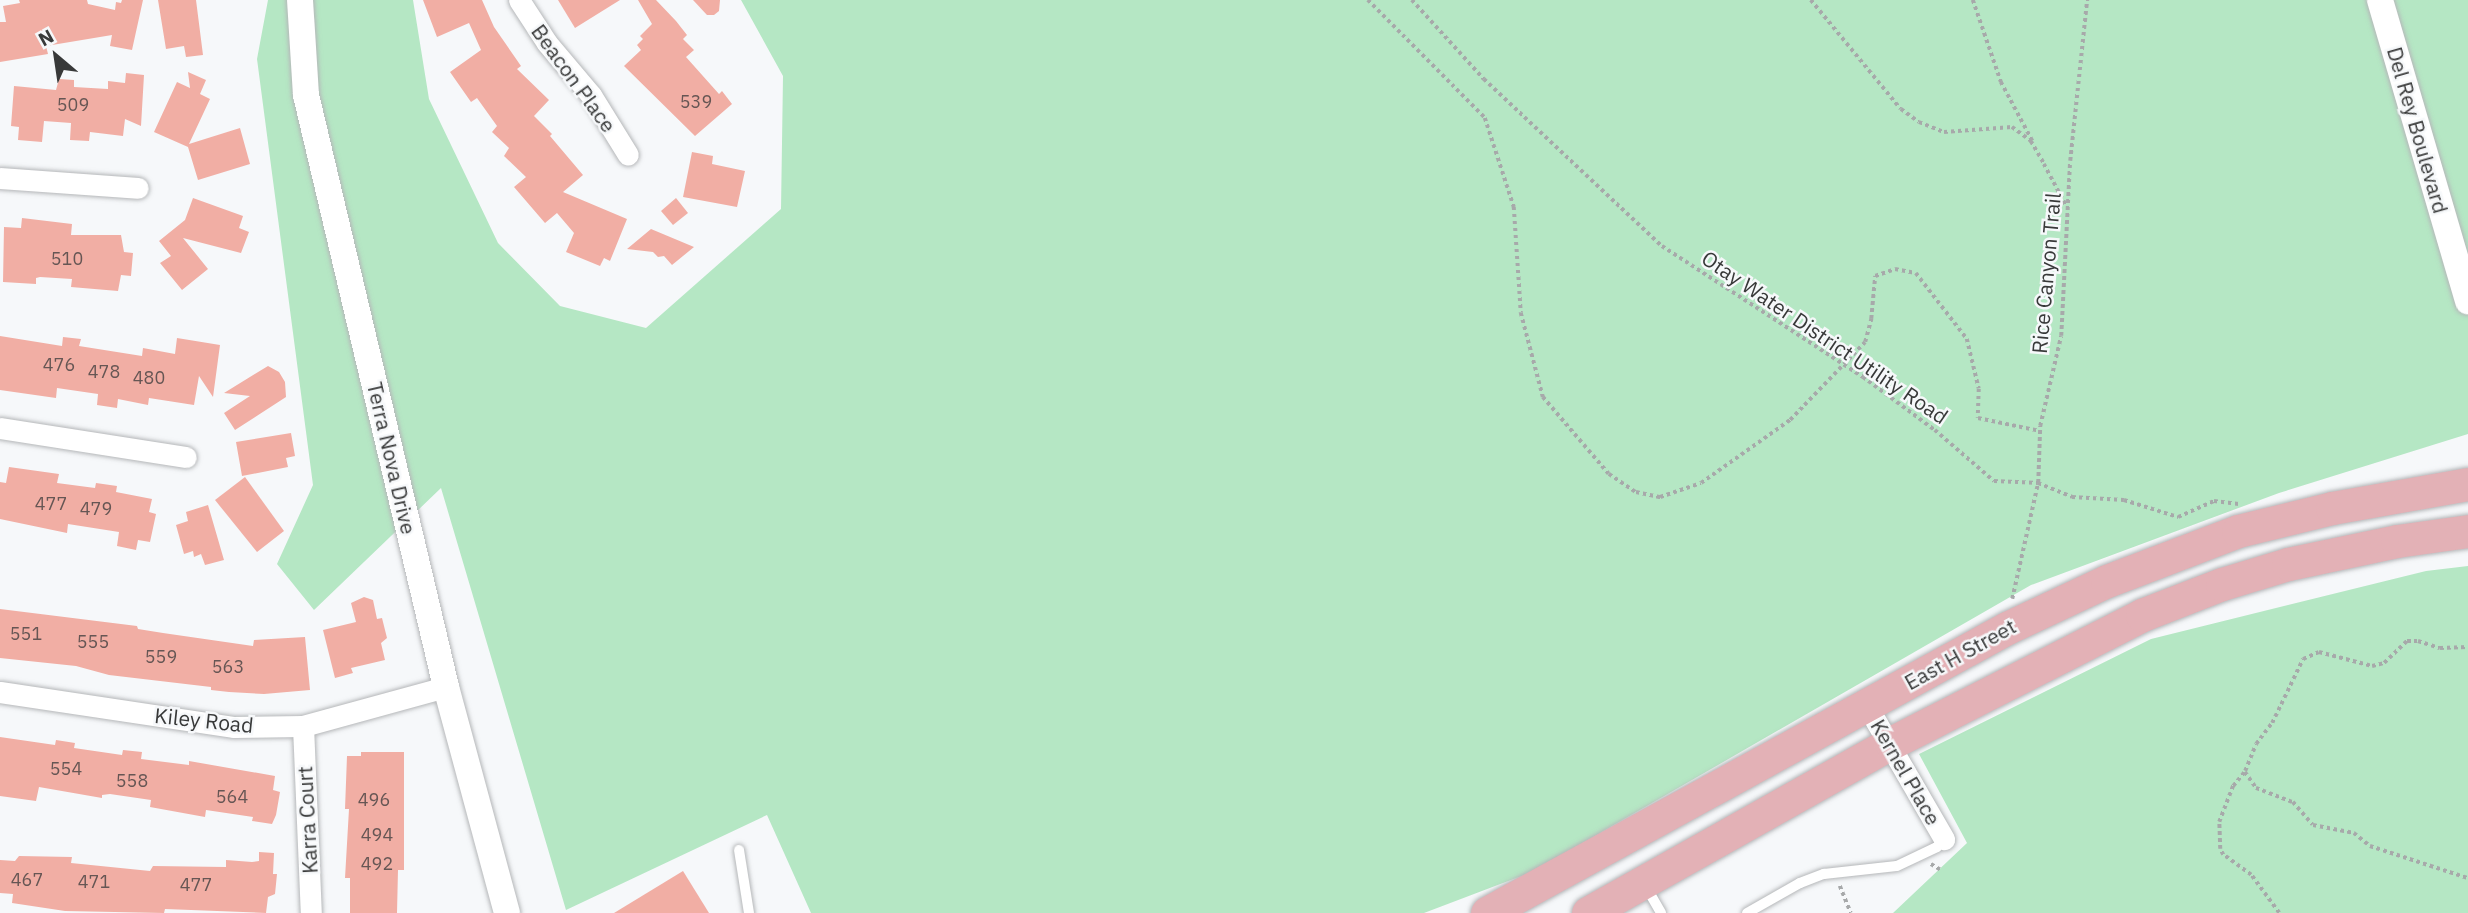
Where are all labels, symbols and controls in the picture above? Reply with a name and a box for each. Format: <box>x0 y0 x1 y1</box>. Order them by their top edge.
street label: Beacon Place <box>526 19 622 137</box>
north arrow <box>21 21 91 91</box>
text: N <box>34 24 58 51</box>
street label: Del Rey Boulevard <box>2382 44 2454 216</box>
house number: 539 <box>680 91 712 113</box>
house number: 509 <box>57 94 89 116</box>
street label: Rice Canyon Trail <box>2026 191 2066 355</box>
street label: Otay Water District Utility Road <box>1697 245 1953 429</box>
house number: 510 <box>51 248 83 270</box>
house number: 476 <box>43 354 75 376</box>
house number: 478 <box>88 361 120 383</box>
house number: 480 <box>133 367 165 389</box>
street label: Terra Nova Drive <box>362 380 422 536</box>
house number: 477 <box>35 493 67 515</box>
house number: 479 <box>80 498 112 520</box>
street label: East H Street <box>1900 613 2020 695</box>
house number: 551 <box>10 623 42 645</box>
house number: 555 <box>77 631 109 653</box>
house number: 559 <box>145 646 177 668</box>
house number: 563 <box>212 656 244 678</box>
street label: Kiley Road <box>153 702 255 738</box>
street label: Kernel Place <box>1866 715 1946 829</box>
house number: 554 <box>50 758 82 780</box>
street label: Karra Court <box>292 766 322 874</box>
house number: 558 <box>116 770 148 792</box>
house number: 564 <box>216 786 248 808</box>
house number: 496 <box>358 789 390 811</box>
house number: 494 <box>361 824 393 846</box>
house number: 492 <box>361 853 393 875</box>
house number: 467 <box>11 869 43 891</box>
house number: 471 <box>78 871 110 893</box>
house number: 477 <box>180 874 212 896</box>

